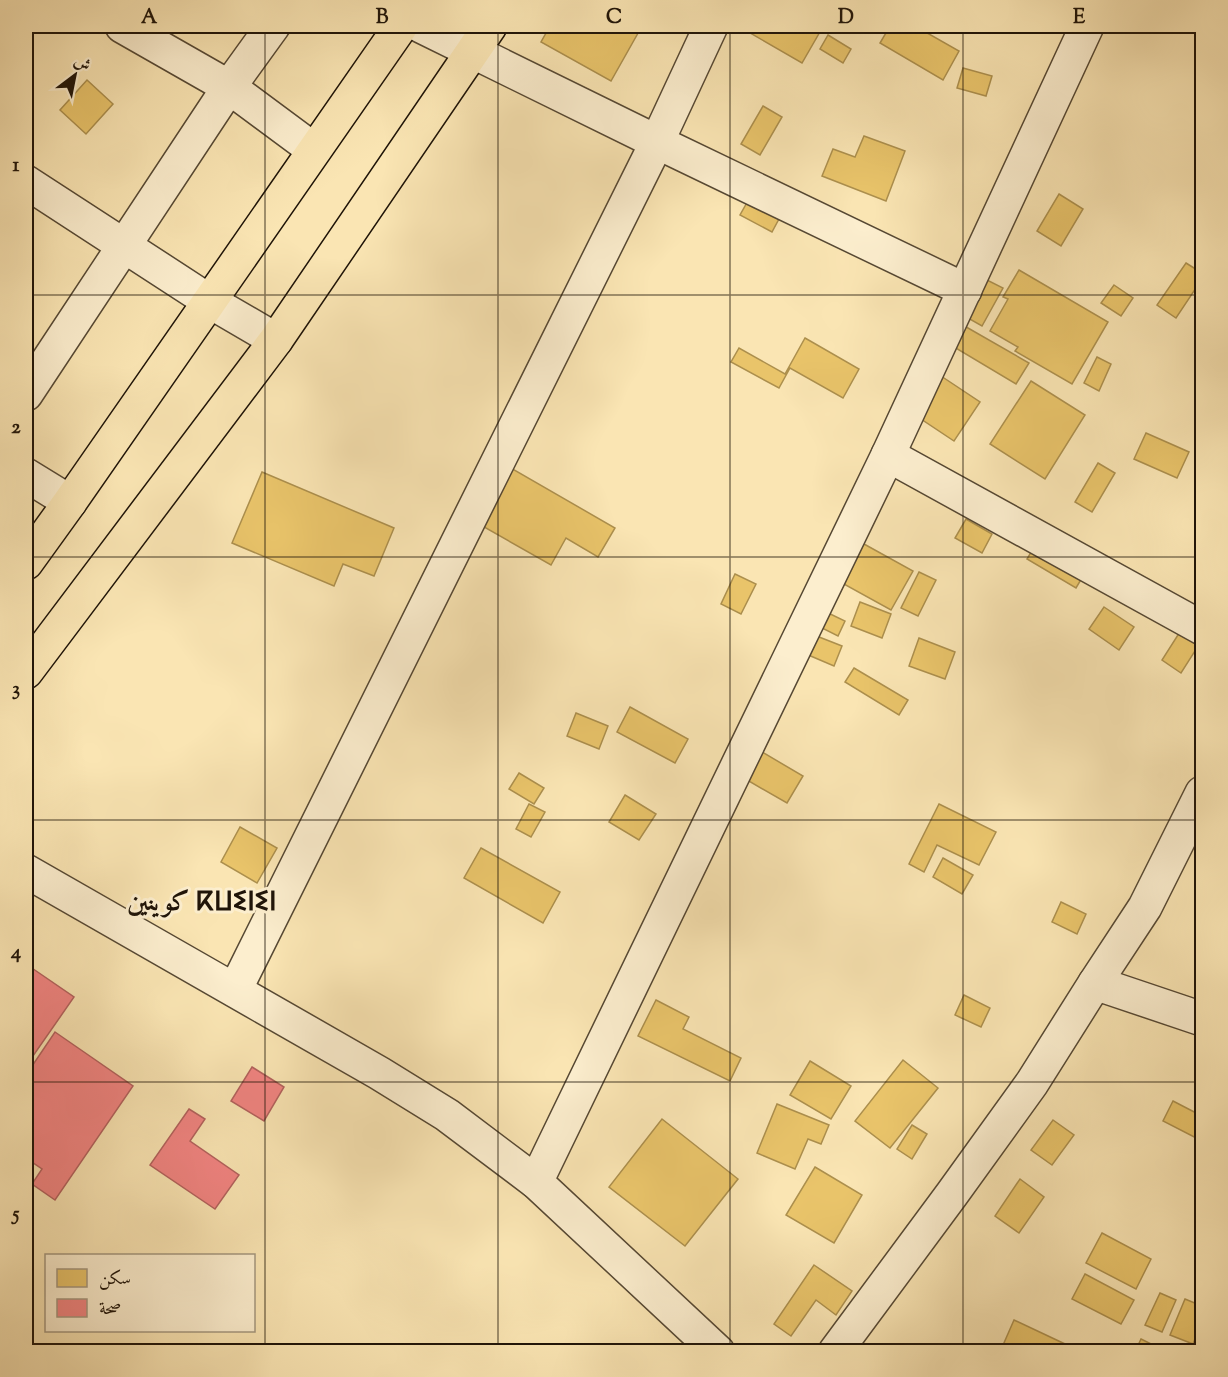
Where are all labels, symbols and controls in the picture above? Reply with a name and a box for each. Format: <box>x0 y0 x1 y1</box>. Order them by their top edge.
text: A <box>141 4 158 33</box>
text: B <box>376 4 389 33</box>
text: C <box>606 4 622 33</box>
text: D <box>838 4 854 33</box>
text: E <box>1073 4 1086 33</box>
north arrow <box>45 45 105 105</box>
text: ش <box>69 50 94 78</box>
text: 1 <box>13 152 20 181</box>
text: 2 <box>11 414 21 443</box>
text: 3 <box>12 676 20 705</box>
district label: كوينين ⴽⵡⵉⵏⵉⵏ <box>127 884 277 923</box>
text: 4 <box>10 939 21 968</box>
text: 5 <box>11 1201 20 1230</box>
legend <box>45 1254 255 1332</box>
text: سكن <box>99 1267 131 1293</box>
text: صحة <box>99 1297 121 1323</box>

